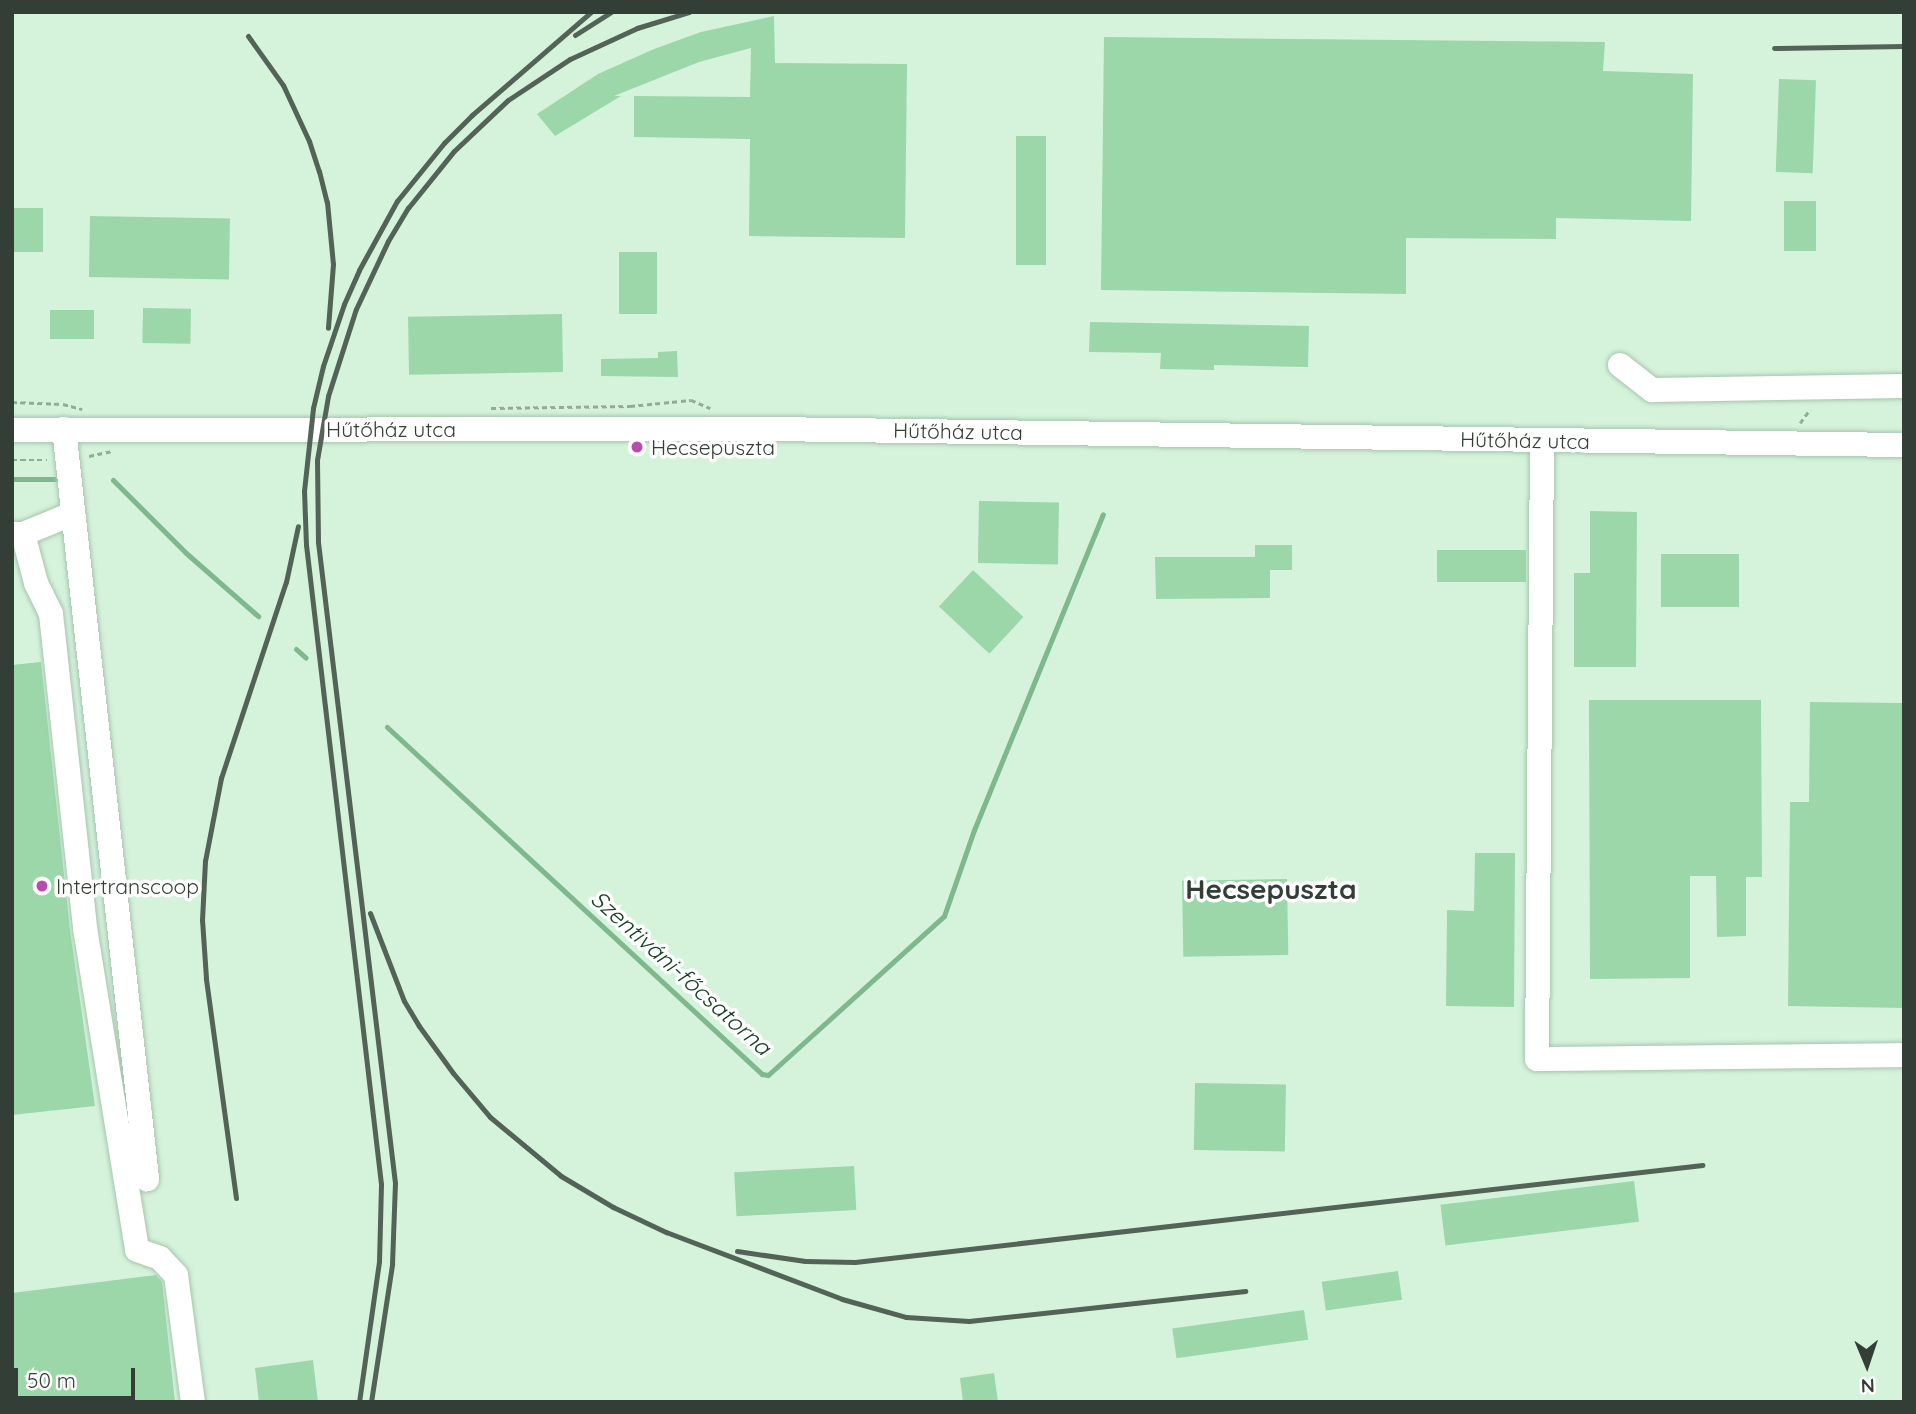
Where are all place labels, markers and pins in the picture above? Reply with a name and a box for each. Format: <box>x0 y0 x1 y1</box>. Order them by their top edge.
place label: Hecsepuszta <box>651 434 775 460</box>
marker: Hecsepuszta <box>629 439 645 455</box>
place label: Intertranscoop <box>56 873 199 899</box>
marker: Intertranscoop <box>34 878 50 894</box>

